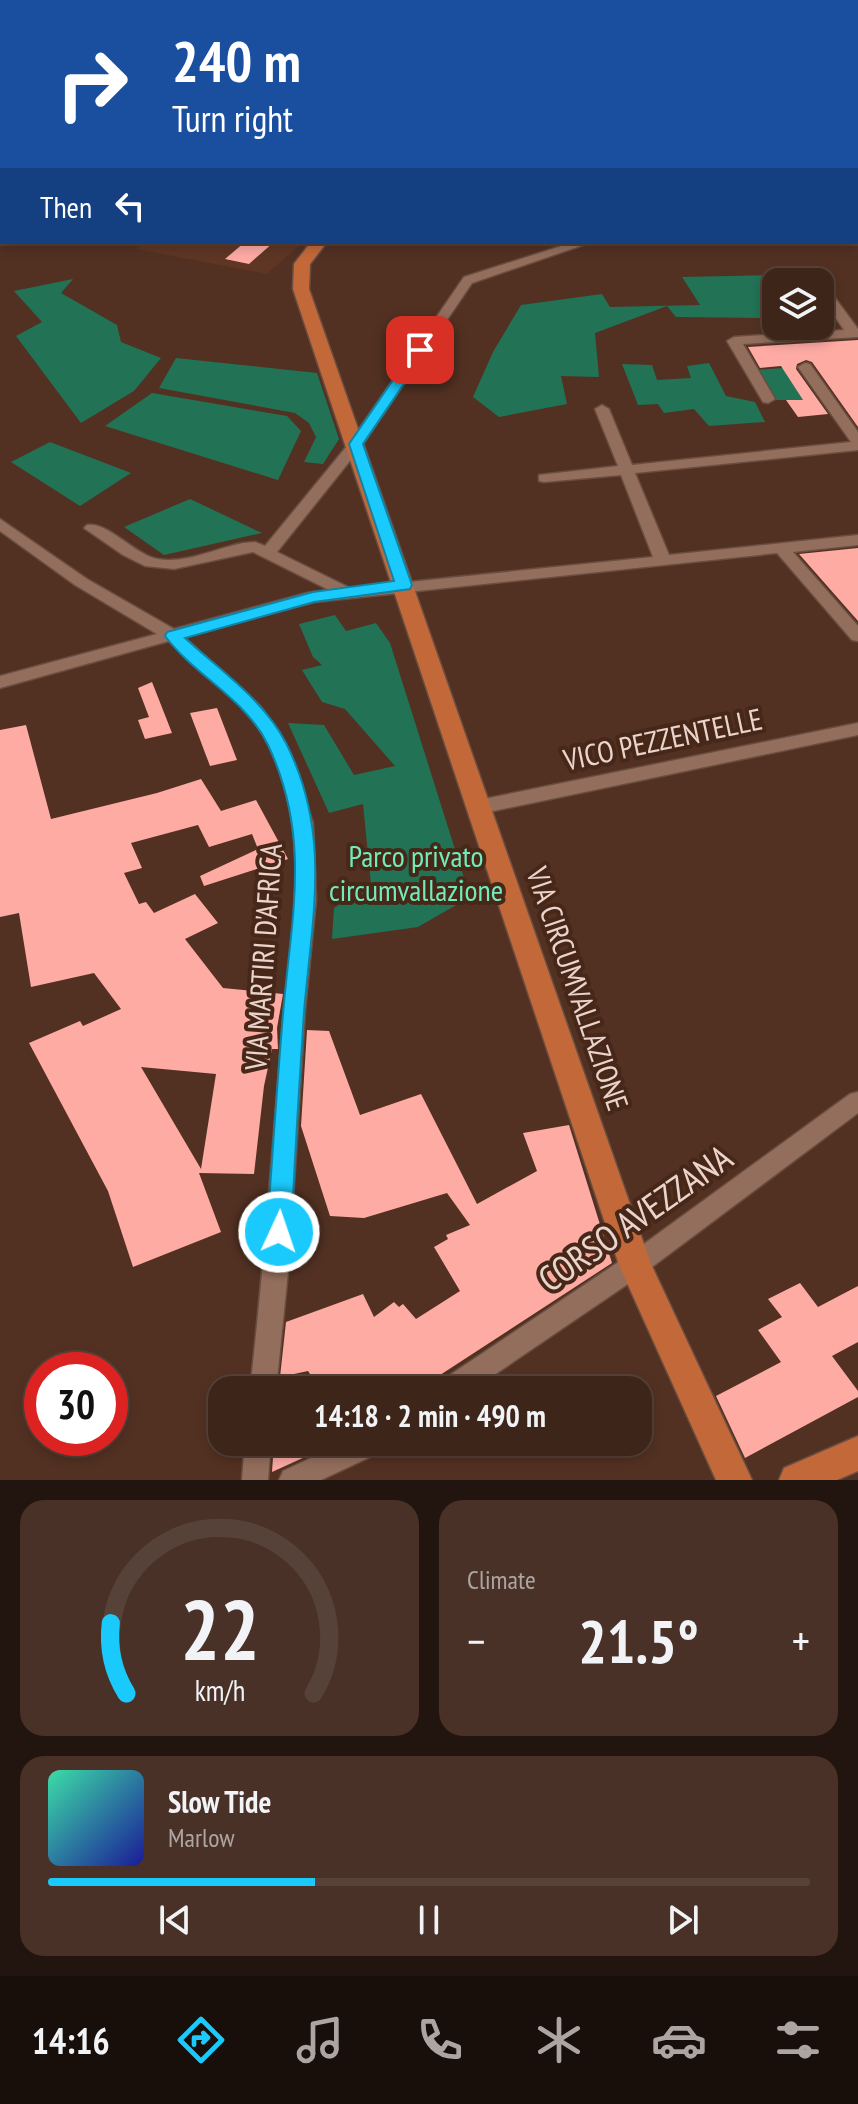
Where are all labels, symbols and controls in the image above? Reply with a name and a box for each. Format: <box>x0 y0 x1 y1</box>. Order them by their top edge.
text: 240 m <box>172 25 301 97</box>
icon: right <box>40 32 144 136</box>
text: Turn right <box>172 95 293 142</box>
icon: left <box>108 184 152 228</box>
text: Then <box>40 187 92 226</box>
map controls <box>762 268 834 340</box>
button: layers <box>762 268 834 340</box>
pin <box>386 316 454 384</box>
icon: arrive <box>398 328 442 372</box>
street label: VICO PEZZENTELLE <box>559 698 766 779</box>
park label: Parco privato circumvallazione <box>329 836 503 909</box>
street label: VIA MARTIRI D'AFRICA <box>235 841 290 1073</box>
street label: VIA CIRCUMVALLAZIONE <box>518 861 638 1115</box>
street label: CORSO AVEZZANA <box>529 1133 741 1302</box>
position arrow <box>237 1190 321 1274</box>
speed limit sign: 30 <box>24 1352 128 1456</box>
text: 14:18 · 2 min · 490 m <box>314 1396 546 1435</box>
text: Climate <box>467 1563 536 1596</box>
text: 22 <box>180 1575 259 1683</box>
text: 21.5° <box>578 1602 699 1680</box>
text: − <box>467 1612 485 1669</box>
text: + <box>792 1612 810 1669</box>
text: km/h <box>194 1672 245 1709</box>
text: Slow Tide <box>168 1782 271 1821</box>
text: Marlow <box>168 1821 234 1854</box>
icon: previous <box>153 1898 197 1942</box>
icon: pause <box>407 1898 451 1942</box>
icon: next <box>661 1898 705 1942</box>
icon: directions <box>173 2012 229 2068</box>
icon: music <box>292 2012 348 2068</box>
icon: phone <box>412 2012 468 2068</box>
icon: climate <box>531 2012 587 2068</box>
icon: car <box>651 2012 707 2068</box>
icon: filters <box>770 2012 826 2068</box>
text: 14:16 <box>32 2017 110 2064</box>

